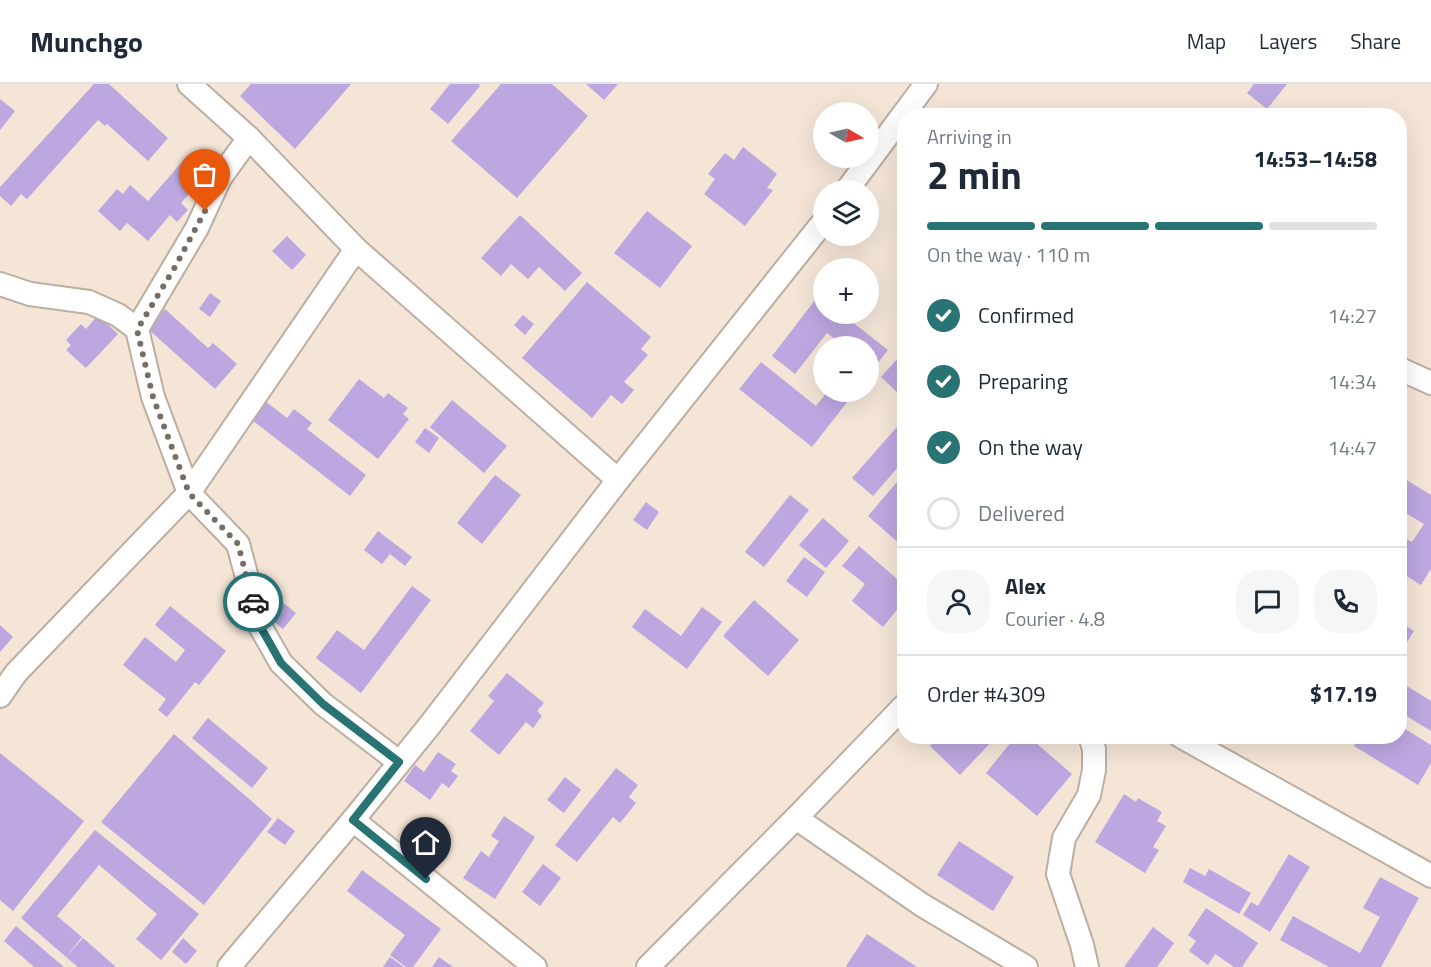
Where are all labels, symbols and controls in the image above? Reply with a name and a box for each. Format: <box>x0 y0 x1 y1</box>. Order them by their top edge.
text: Munchgo <box>30 20 143 63</box>
text: Map <box>1187 25 1226 57</box>
text: Layers <box>1259 25 1317 57</box>
text: Share <box>1350 25 1401 57</box>
north arrow <box>813 102 879 168</box>
map controls <box>813 102 879 402</box>
text: Arriving in <box>927 121 1012 152</box>
text: 14:53–14:58 <box>1254 142 1377 176</box>
text: 2 min <box>927 145 1022 204</box>
pin <box>179 149 230 211</box>
icon: bag <box>188 158 221 191</box>
button: layers <box>813 180 879 246</box>
text: On the way · 110 m <box>927 239 1090 270</box>
button: + <box>813 258 879 324</box>
text: Confirmed <box>978 298 1074 332</box>
icon: check <box>927 299 960 332</box>
text: 14:27 <box>1328 300 1377 331</box>
button: − <box>813 336 879 402</box>
text: Preparing <box>978 364 1068 398</box>
icon: check <box>927 365 960 398</box>
text: 14:34 <box>1328 366 1377 397</box>
text: On the way <box>978 430 1083 464</box>
icon: check <box>927 431 960 464</box>
text: 14:47 <box>1328 432 1377 463</box>
text: Delivered <box>978 496 1065 530</box>
text: Alex <box>1005 569 1046 603</box>
button: person <box>927 570 990 633</box>
button: chat <box>1236 570 1299 633</box>
button: phone <box>1314 570 1377 633</box>
courier <box>223 572 283 632</box>
icon: car <box>237 586 270 619</box>
text: Courier · 4.8 <box>1005 603 1105 634</box>
text: Order #4309 <box>927 677 1046 711</box>
text: $17.19 <box>1310 677 1377 711</box>
pin <box>400 817 451 879</box>
icon: home <box>409 826 442 859</box>

